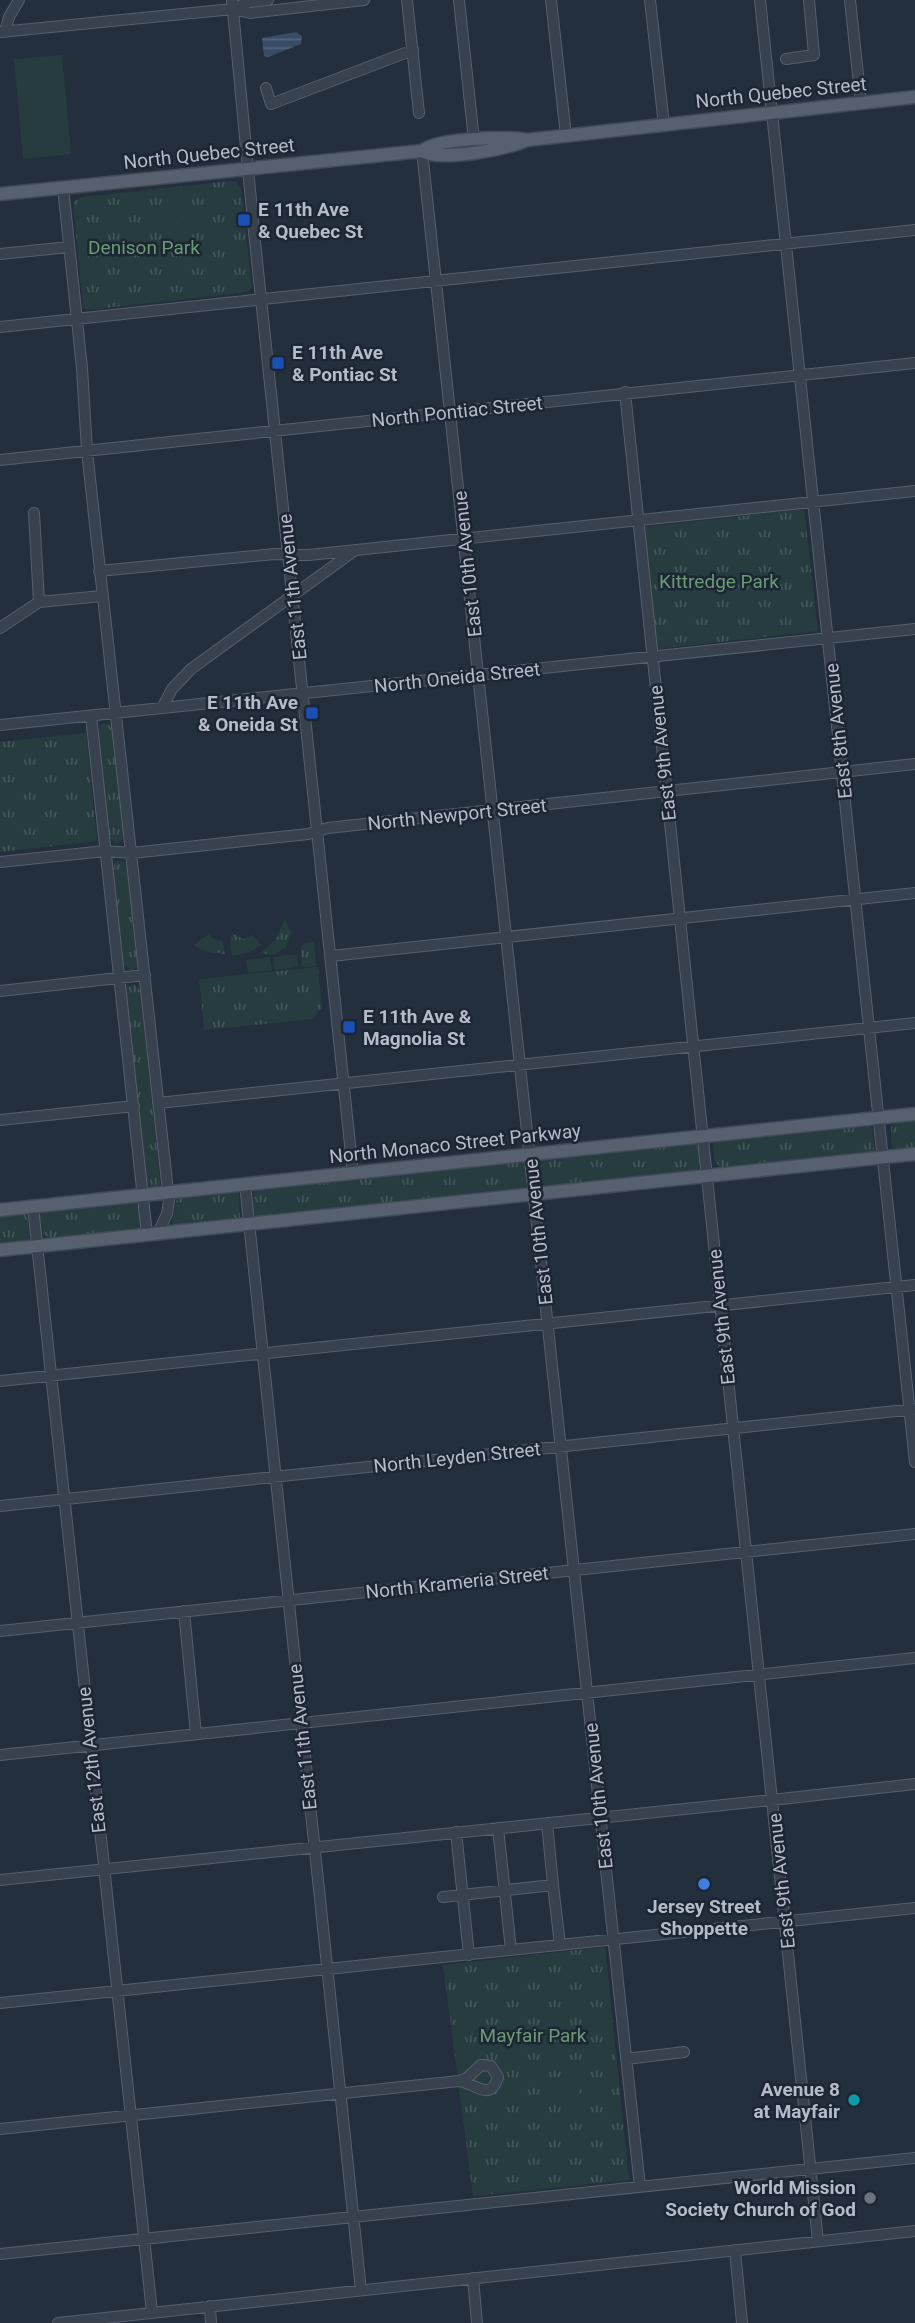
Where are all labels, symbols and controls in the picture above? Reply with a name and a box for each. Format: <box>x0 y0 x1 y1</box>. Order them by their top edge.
street label: North Quebec Street <box>694 72 868 113</box>
street label: North Quebec Street <box>122 133 296 174</box>
place label: E 11th Ave & Quebec St <box>258 198 363 243</box>
marker: E 11th Ave & Quebec St <box>236 212 252 228</box>
park label: Denison Park <box>88 236 200 259</box>
place label: E 11th Ave & Pontiac St <box>292 341 398 386</box>
marker: E 11th Ave & Pontiac St <box>270 355 286 371</box>
street label: North Pontiac Street <box>370 391 544 432</box>
street label: East 10th Avenue <box>448 490 487 638</box>
street label: East 11th Avenue <box>273 513 312 661</box>
park label: Kittredge Park <box>659 570 779 593</box>
street label: North Oneida Street <box>373 657 541 698</box>
street label: East 8th Avenue <box>820 662 857 800</box>
street label: East 9th Avenue <box>644 684 681 822</box>
place label: E 11th Ave & Oneida St <box>198 691 299 736</box>
marker: E 11th Ave & Oneida St <box>304 705 320 721</box>
street label: North Newport Street <box>366 794 548 835</box>
place label: E 11th Ave & Magnolia St <box>363 1005 472 1050</box>
marker: E 11th Ave & Magnolia St <box>341 1019 357 1035</box>
street label: North Monaco Street Parkway <box>328 1119 582 1168</box>
street label: East 10th Avenue <box>519 1158 558 1306</box>
street label: East 9th Avenue <box>703 1248 740 1386</box>
street label: North Leyden Street <box>372 1437 542 1478</box>
street label: North Krameria Street <box>364 1561 550 1604</box>
street label: East 11th Avenue <box>283 1663 322 1811</box>
street label: East 12th Avenue <box>72 1686 111 1834</box>
street label: East 10th Avenue <box>579 1722 618 1870</box>
street label: East 9th Avenue <box>763 1812 800 1950</box>
marker: Jersey Street Shoppette <box>696 1876 712 1892</box>
place label: Jersey Street Shoppette <box>647 1895 762 1940</box>
park label: Mayfair Park <box>480 2024 587 2047</box>
place label: Avenue 8 at Mayfair <box>753 2078 840 2123</box>
marker: Avenue 8 at Mayfair <box>846 2092 862 2108</box>
place label: World Mission Society Church of God <box>665 2176 856 2221</box>
marker: World Mission Society Church of God <box>862 2190 878 2206</box>

